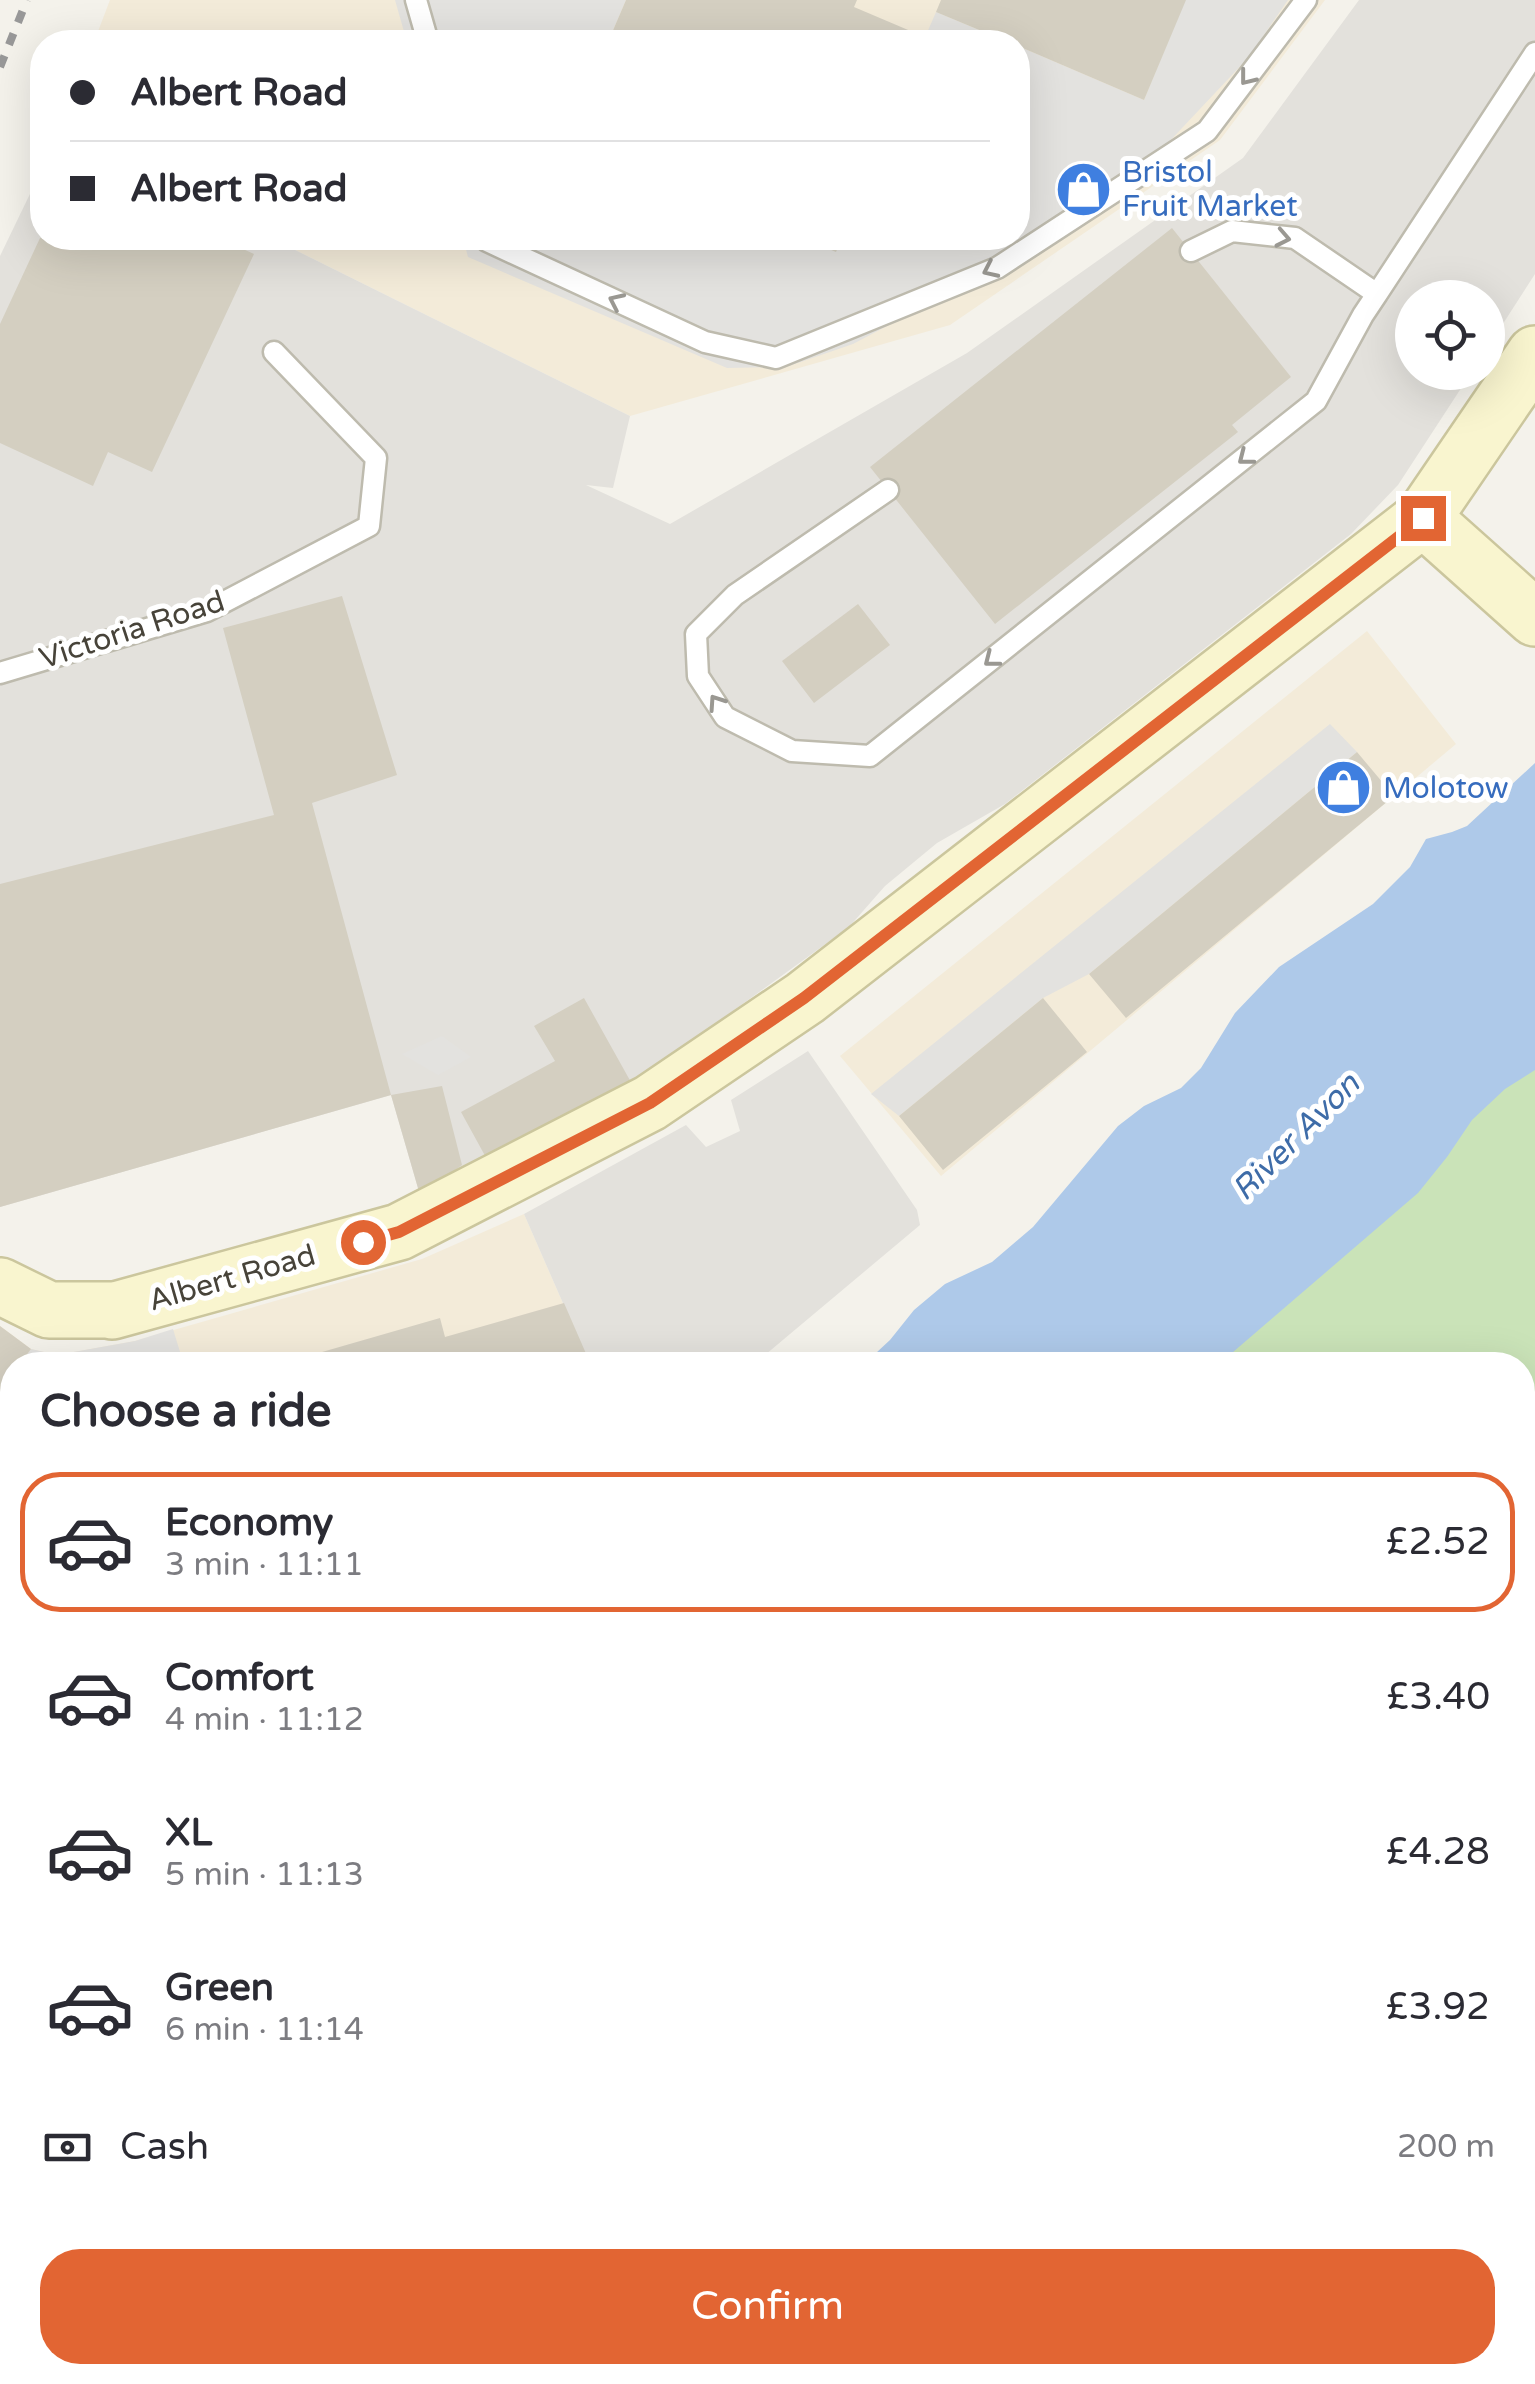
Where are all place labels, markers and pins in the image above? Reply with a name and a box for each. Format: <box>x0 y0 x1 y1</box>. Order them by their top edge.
place label: Bristol Fruit Market <box>1122 154 1298 225</box>
shop icon: Bristol Fruit Market <box>1053 159 1113 219</box>
shop icon: Molotow <box>1314 758 1374 818</box>
place label: Molotow <box>1383 770 1508 807</box>

